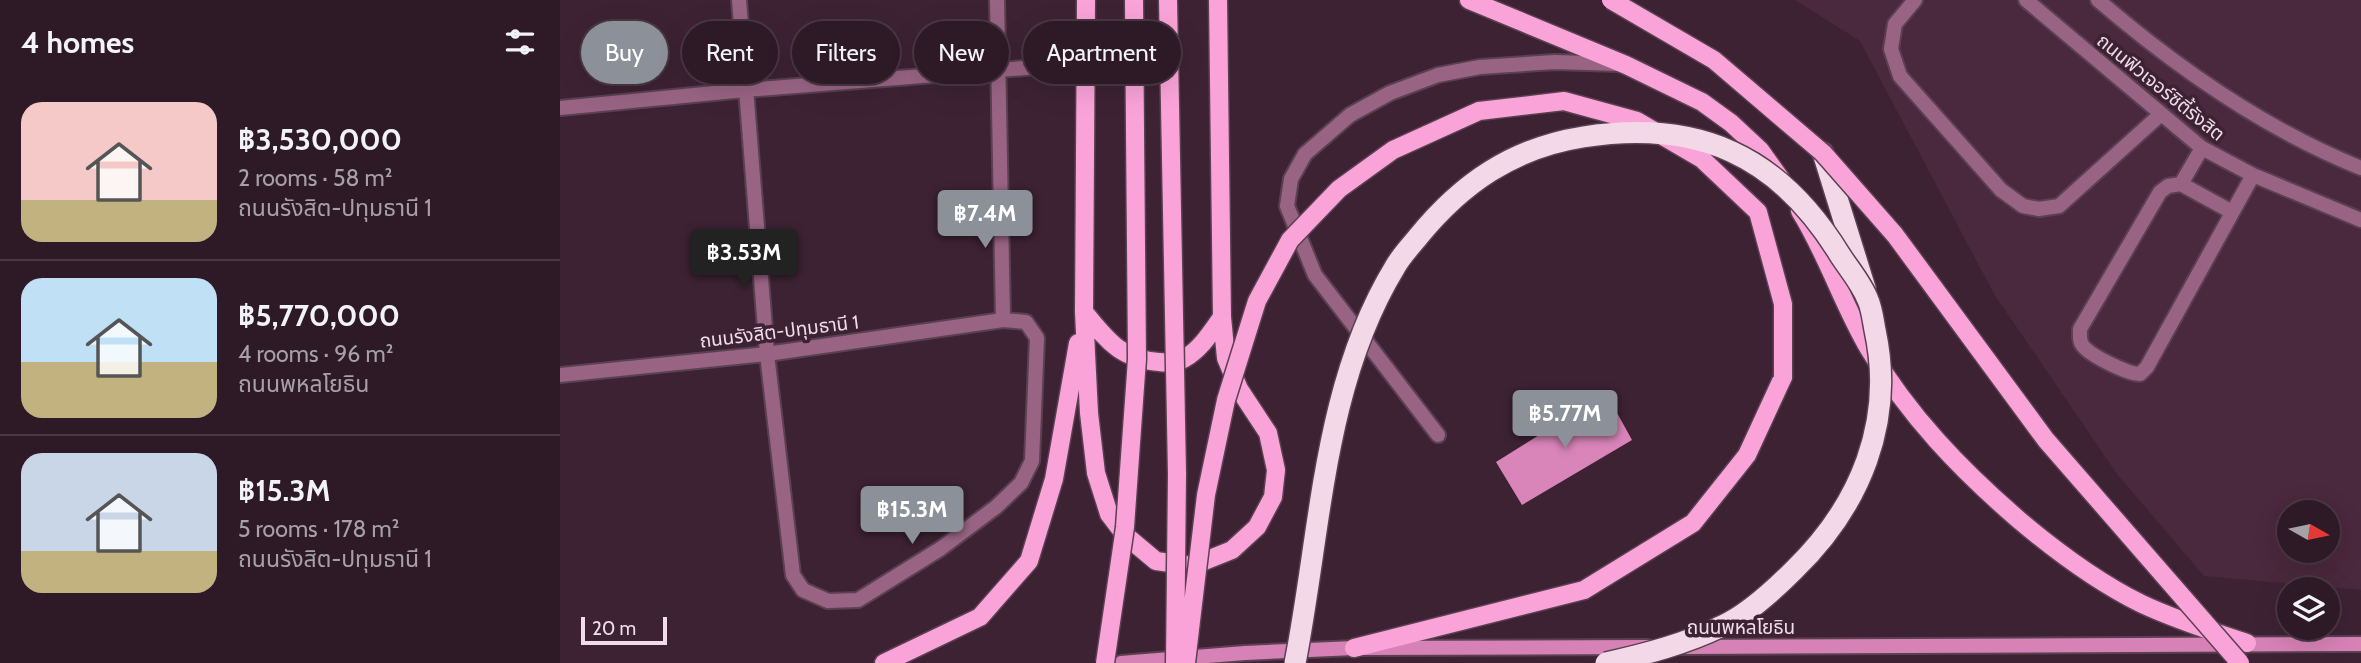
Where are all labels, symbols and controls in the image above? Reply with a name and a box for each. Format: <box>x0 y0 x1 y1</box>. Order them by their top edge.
chip: Buy <box>581 21 668 84</box>
chip: Rent <box>682 21 778 84</box>
chip: Filters <box>792 21 900 84</box>
chip: New <box>914 21 1009 84</box>
chip: Apartment <box>1023 21 1181 84</box>
icon: filters <box>501 23 539 61</box>
text: 4 homes <box>21 24 134 61</box>
street label: ถนนฟิวเจอร์ซิตี้รังสิต <box>2092 27 2230 146</box>
text: ฿3,530,000 <box>238 121 402 158</box>
icon: home <box>77 130 161 214</box>
text: 2 rooms · 58 m² <box>238 164 392 192</box>
pin: ฿7.4M <box>936 190 1034 250</box>
text: ถนนรังสิต-ปทุมธานี 1 <box>238 194 432 222</box>
text: ฿7.4M <box>954 199 1016 227</box>
pin: ฿3.53M <box>687 230 801 289</box>
text: ฿3.53M <box>707 238 781 266</box>
text: ฿5,770,000 <box>238 297 400 334</box>
icon: home <box>77 306 161 390</box>
street label: ถนนรังสิต-ปทุมธานี 1 <box>698 310 860 353</box>
text: 4 rooms · 96 m² <box>238 340 393 368</box>
text: ถนนพหลโยธิน <box>238 370 369 398</box>
pin: ฿5.77M <box>1508 391 1622 450</box>
text: ฿5.77M <box>1529 399 1601 427</box>
text: ฿15.3M <box>238 472 330 509</box>
icon: home <box>77 481 161 565</box>
pin: ฿15.3M <box>855 486 969 546</box>
text: ฿15.3M <box>877 495 947 523</box>
north arrow <box>2277 500 2340 564</box>
map controls <box>2277 500 2340 640</box>
text: 5 rooms · 178 m² <box>238 515 399 543</box>
text: ถนนรังสิต-ปทุมธานี 1 <box>238 545 432 573</box>
button: layers <box>2277 577 2340 640</box>
scale bar <box>581 614 667 646</box>
street label: ถนนพหลโยธิน <box>1687 616 1795 639</box>
text: 20 m <box>592 617 636 640</box>

